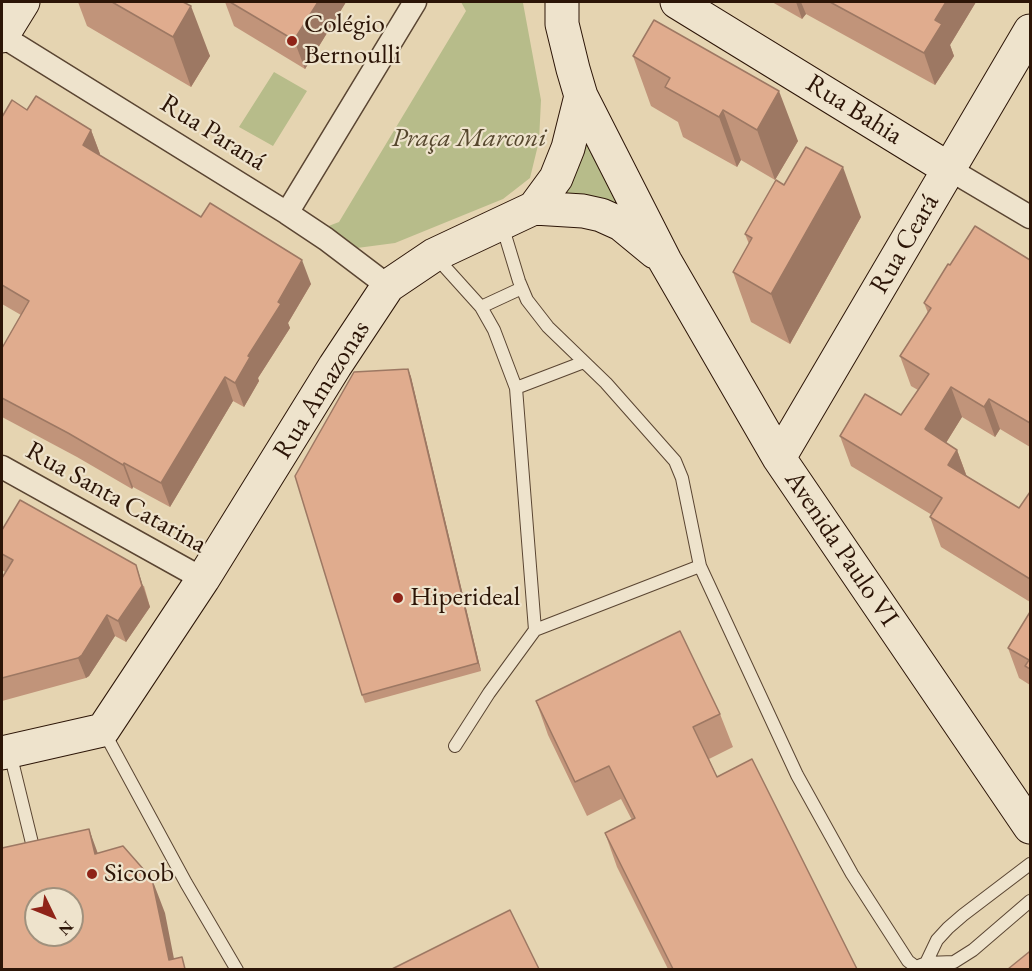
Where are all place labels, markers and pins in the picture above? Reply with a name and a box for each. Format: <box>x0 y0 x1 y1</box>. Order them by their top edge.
place label: Colégio Bernoulli <box>304 9 401 72</box>
marker: Colégio Bernoulli <box>285 34 299 48</box>
place label: Hiperideal <box>410 582 520 614</box>
marker: Hiperideal <box>391 591 405 605</box>
place label: Sicoob <box>104 858 174 890</box>
marker: Sicoob <box>85 867 99 881</box>

